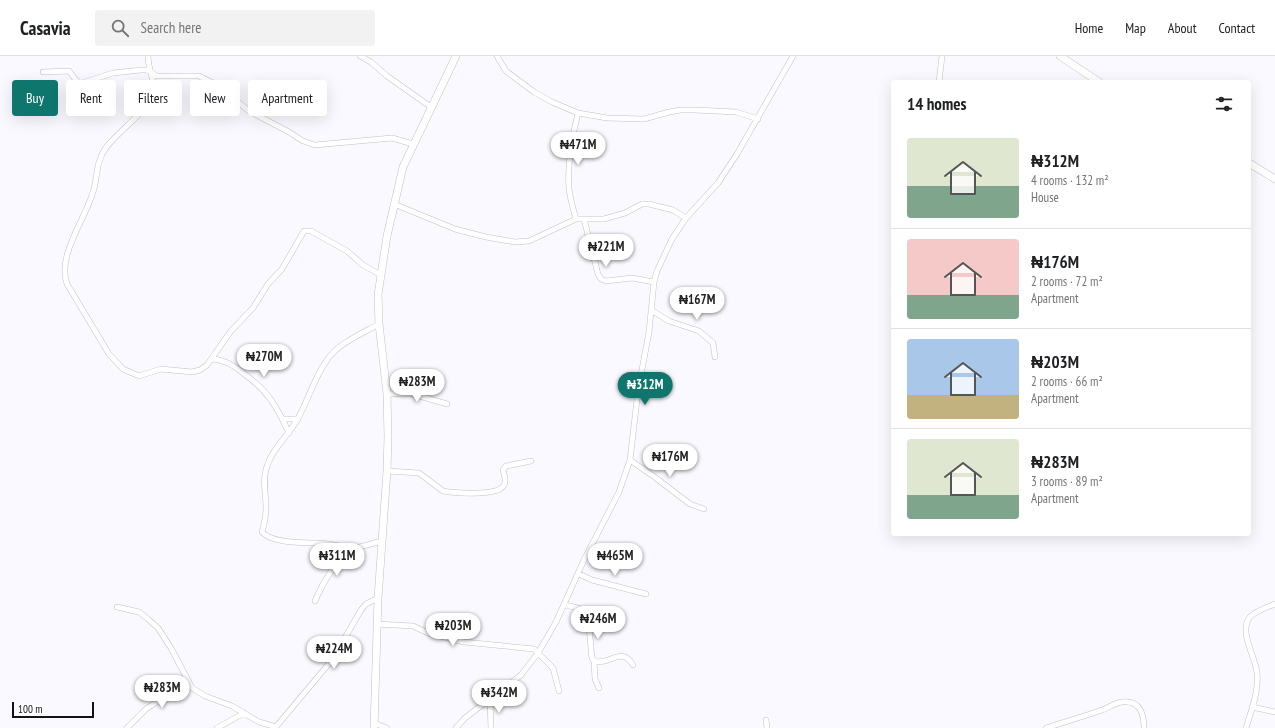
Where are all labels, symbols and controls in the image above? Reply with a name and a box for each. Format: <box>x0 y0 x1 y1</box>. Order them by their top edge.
search box <box>95 10 375 46</box>
text: Casavia <box>20 16 71 40</box>
icon: search <box>109 17 131 39</box>
text: Search here <box>141 18 202 37</box>
text: Home <box>1075 19 1103 37</box>
text: Map <box>1125 19 1146 37</box>
text: About <box>1168 19 1197 37</box>
text: Contact <box>1219 19 1255 37</box>
chip: Buy <box>12 80 58 116</box>
chip: Rent <box>66 80 116 116</box>
chip: Filters <box>124 80 182 116</box>
chip: New <box>190 80 240 116</box>
chip: Apartment <box>248 80 327 116</box>
text: 14 homes <box>907 93 966 115</box>
icon: filters <box>1213 93 1235 115</box>
pin: ₦471M <box>550 132 606 166</box>
text: ₦471M <box>560 136 596 153</box>
text: ₦312M <box>1031 150 1079 172</box>
icon: home <box>939 154 987 202</box>
text: 4 rooms · 132 m² <box>1031 172 1109 189</box>
text: House <box>1031 189 1059 206</box>
pin: ₦221M <box>578 234 634 268</box>
text: ₦221M <box>588 238 624 255</box>
text: ₦176M <box>1031 251 1079 273</box>
icon: home <box>939 255 987 303</box>
text: 2 rooms · 72 m² <box>1031 273 1103 290</box>
pin: ₦167M <box>669 287 725 321</box>
text: Apartment <box>1031 290 1079 307</box>
text: ₦167M <box>679 291 715 308</box>
pin: ₦270M <box>236 344 292 378</box>
text: ₦270M <box>246 348 282 365</box>
text: ₦203M <box>1031 351 1079 373</box>
icon: home <box>939 355 987 403</box>
pin: ₦283M <box>389 369 445 403</box>
pin: ₦312M <box>617 372 673 406</box>
text: ₦283M <box>399 373 435 390</box>
text: 2 rooms · 66 m² <box>1031 373 1103 390</box>
text: ₦312M <box>627 376 663 393</box>
text: Apartment <box>1031 390 1079 407</box>
pin: ₦176M <box>642 444 698 478</box>
text: ₦176M <box>652 448 688 465</box>
text: ₦283M <box>1031 451 1079 473</box>
icon: home <box>939 455 987 503</box>
text: 3 rooms · 89 m² <box>1031 473 1103 490</box>
text: Apartment <box>1031 490 1079 507</box>
pin: ₦311M <box>309 543 365 577</box>
pin: ₦465M <box>587 543 643 577</box>
text: ₦311M <box>319 547 355 564</box>
text: ₦465M <box>597 547 633 564</box>
pin: ₦246M <box>570 606 626 640</box>
text: ₦246M <box>580 610 616 627</box>
pin: ₦203M <box>425 613 481 647</box>
text: ₦203M <box>435 617 471 634</box>
pin: ₦224M <box>306 636 362 670</box>
text: ₦224M <box>316 640 352 657</box>
pin: ₦283M <box>134 675 190 709</box>
text: ₦283M <box>144 679 180 696</box>
pin: ₦342M <box>471 680 527 714</box>
text: ₦342M <box>481 684 517 701</box>
scale bar <box>12 700 94 719</box>
text: 100 m <box>18 702 42 716</box>

